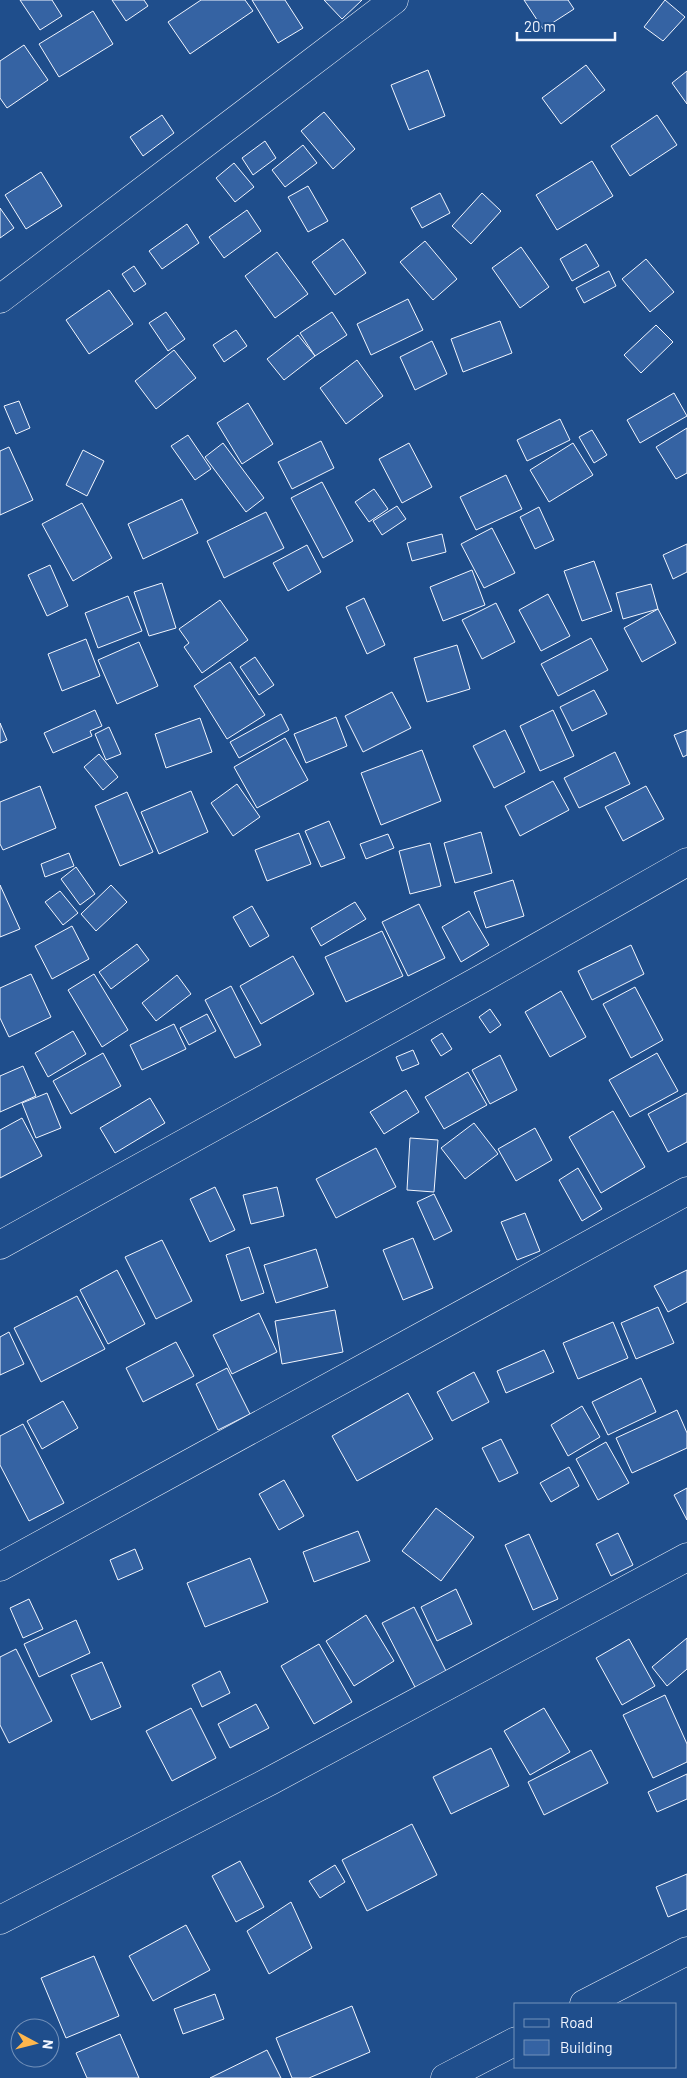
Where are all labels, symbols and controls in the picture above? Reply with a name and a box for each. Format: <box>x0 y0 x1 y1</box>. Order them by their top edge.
scale bar <box>517 10 614 42</box>
text: 20 m <box>524 17 556 35</box>
legend <box>514 2003 677 2068</box>
text: Road <box>560 2013 593 2031</box>
north arrow <box>10 2018 60 2068</box>
text: Building <box>560 2038 613 2056</box>
text: N <box>39 2039 57 2050</box>

